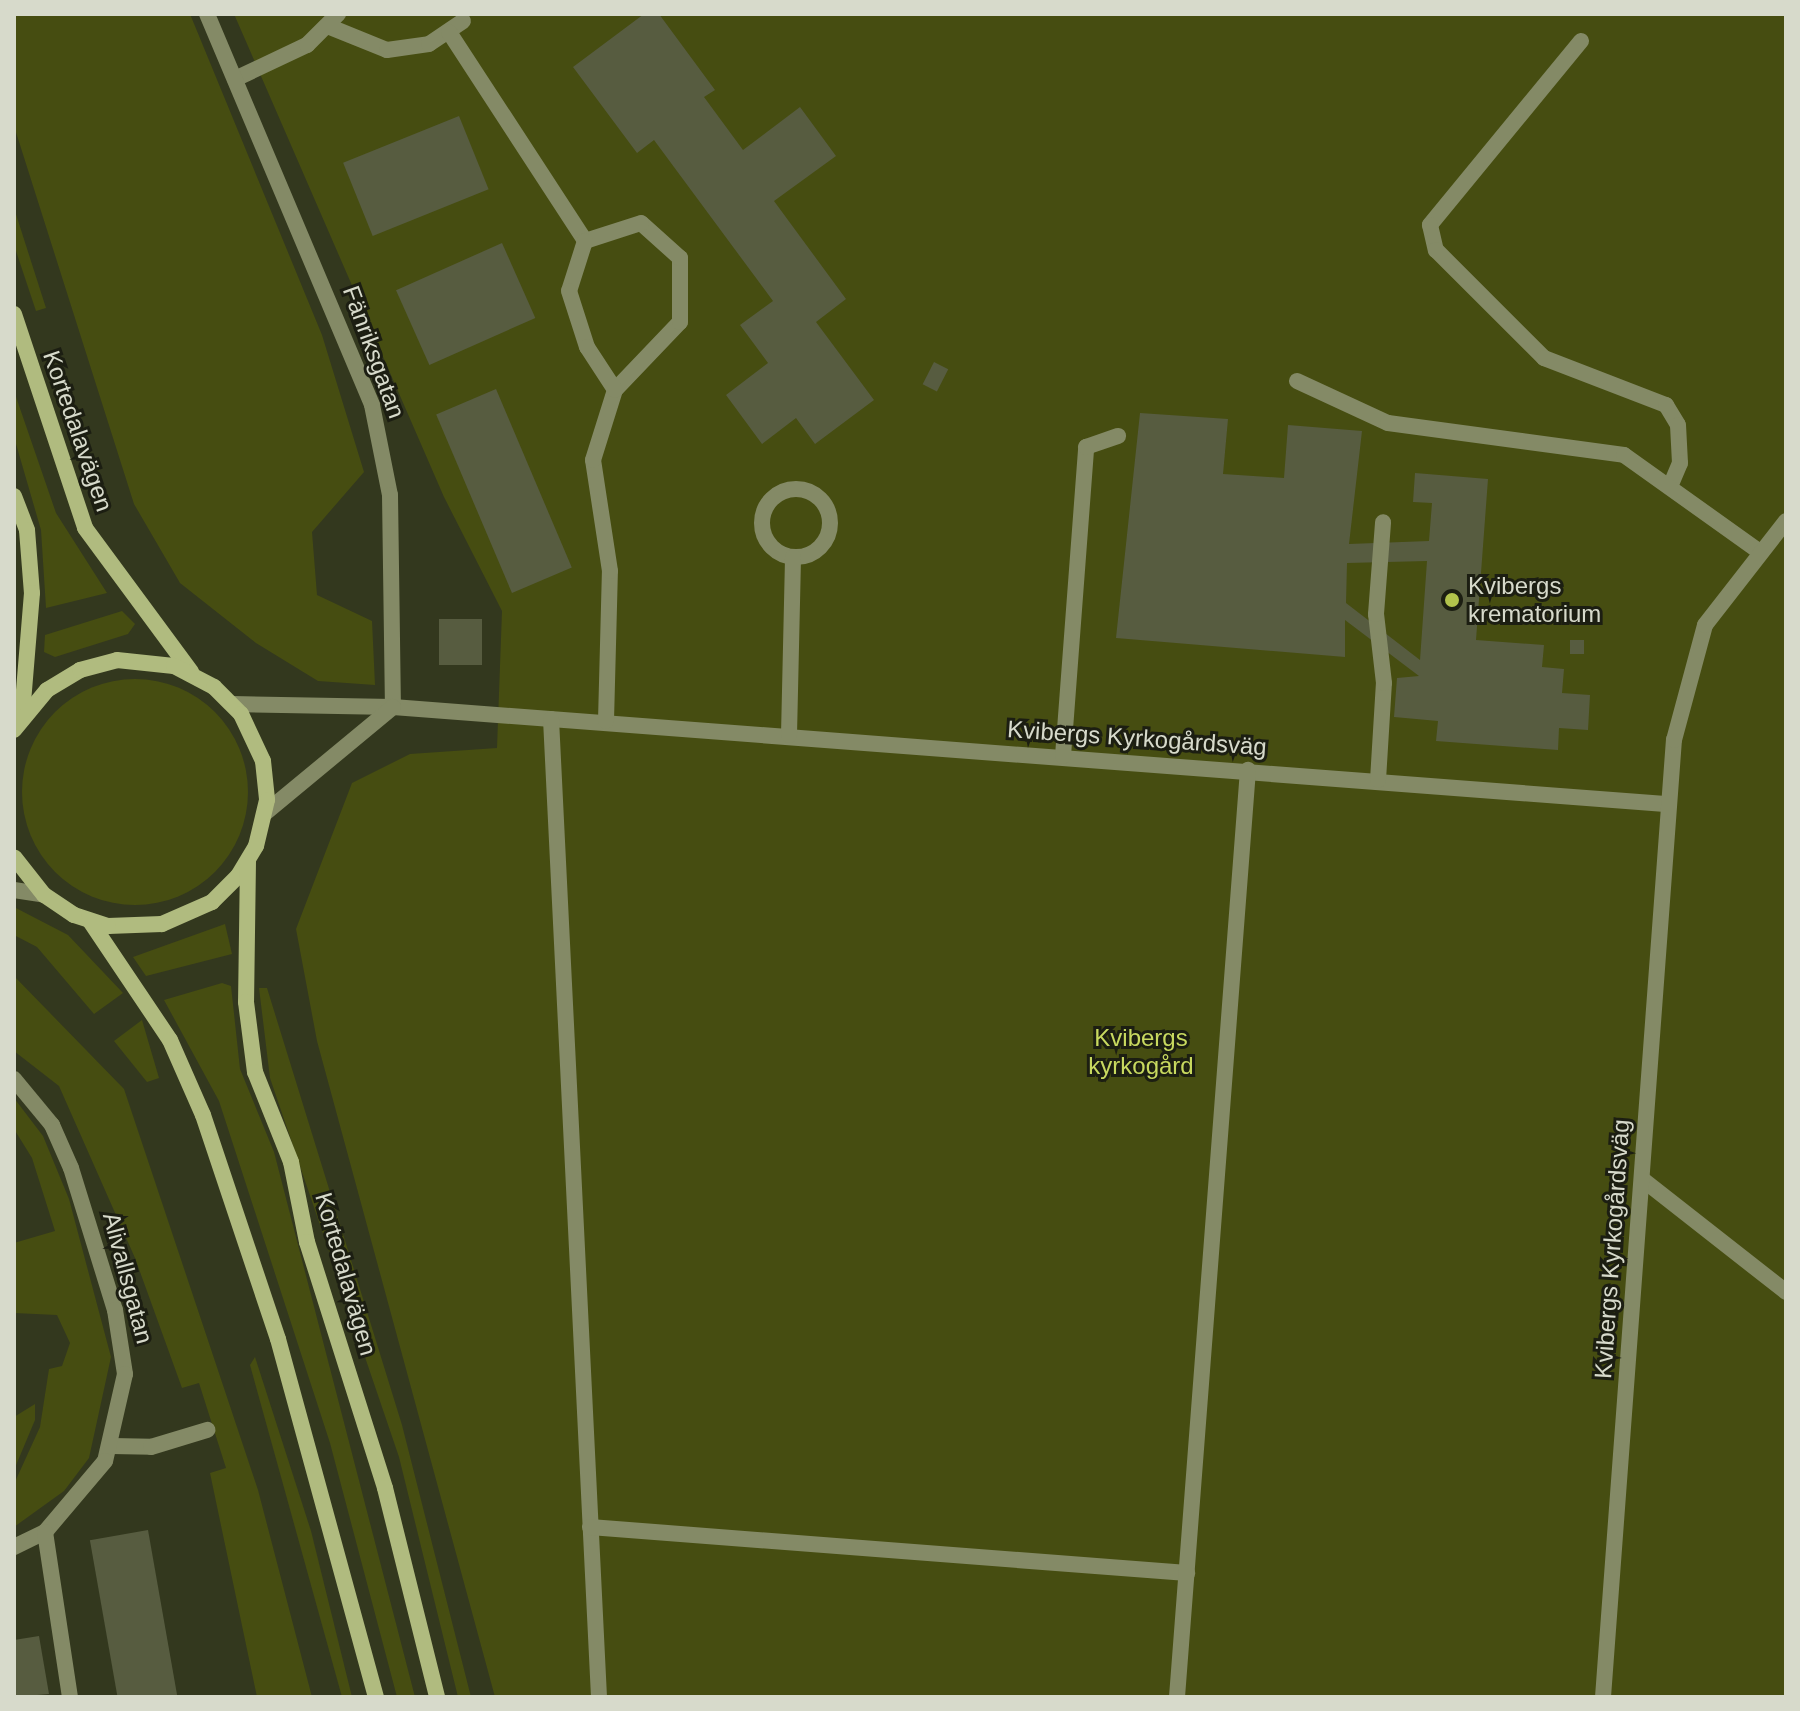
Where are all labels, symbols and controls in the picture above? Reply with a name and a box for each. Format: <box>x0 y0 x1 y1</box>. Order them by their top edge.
street label: Fänriksgatan <box>337 282 411 422</box>
street label: Kortedalavägen <box>37 347 119 515</box>
place label: Kvibergs krematorium <box>1468 572 1601 628</box>
marker: Kvibergs krematorium <box>1443 591 1461 609</box>
street label: Kvibergs Kyrkogårdsväg <box>1006 715 1268 761</box>
park label: Kvibergs kyrkogård <box>1088 1024 1194 1080</box>
street label: Kvibergs Kyrkogårdsväg <box>1589 1118 1635 1380</box>
street label: Kortedalavägen <box>309 1189 383 1359</box>
street label: Alivallsgatan <box>97 1209 159 1347</box>

